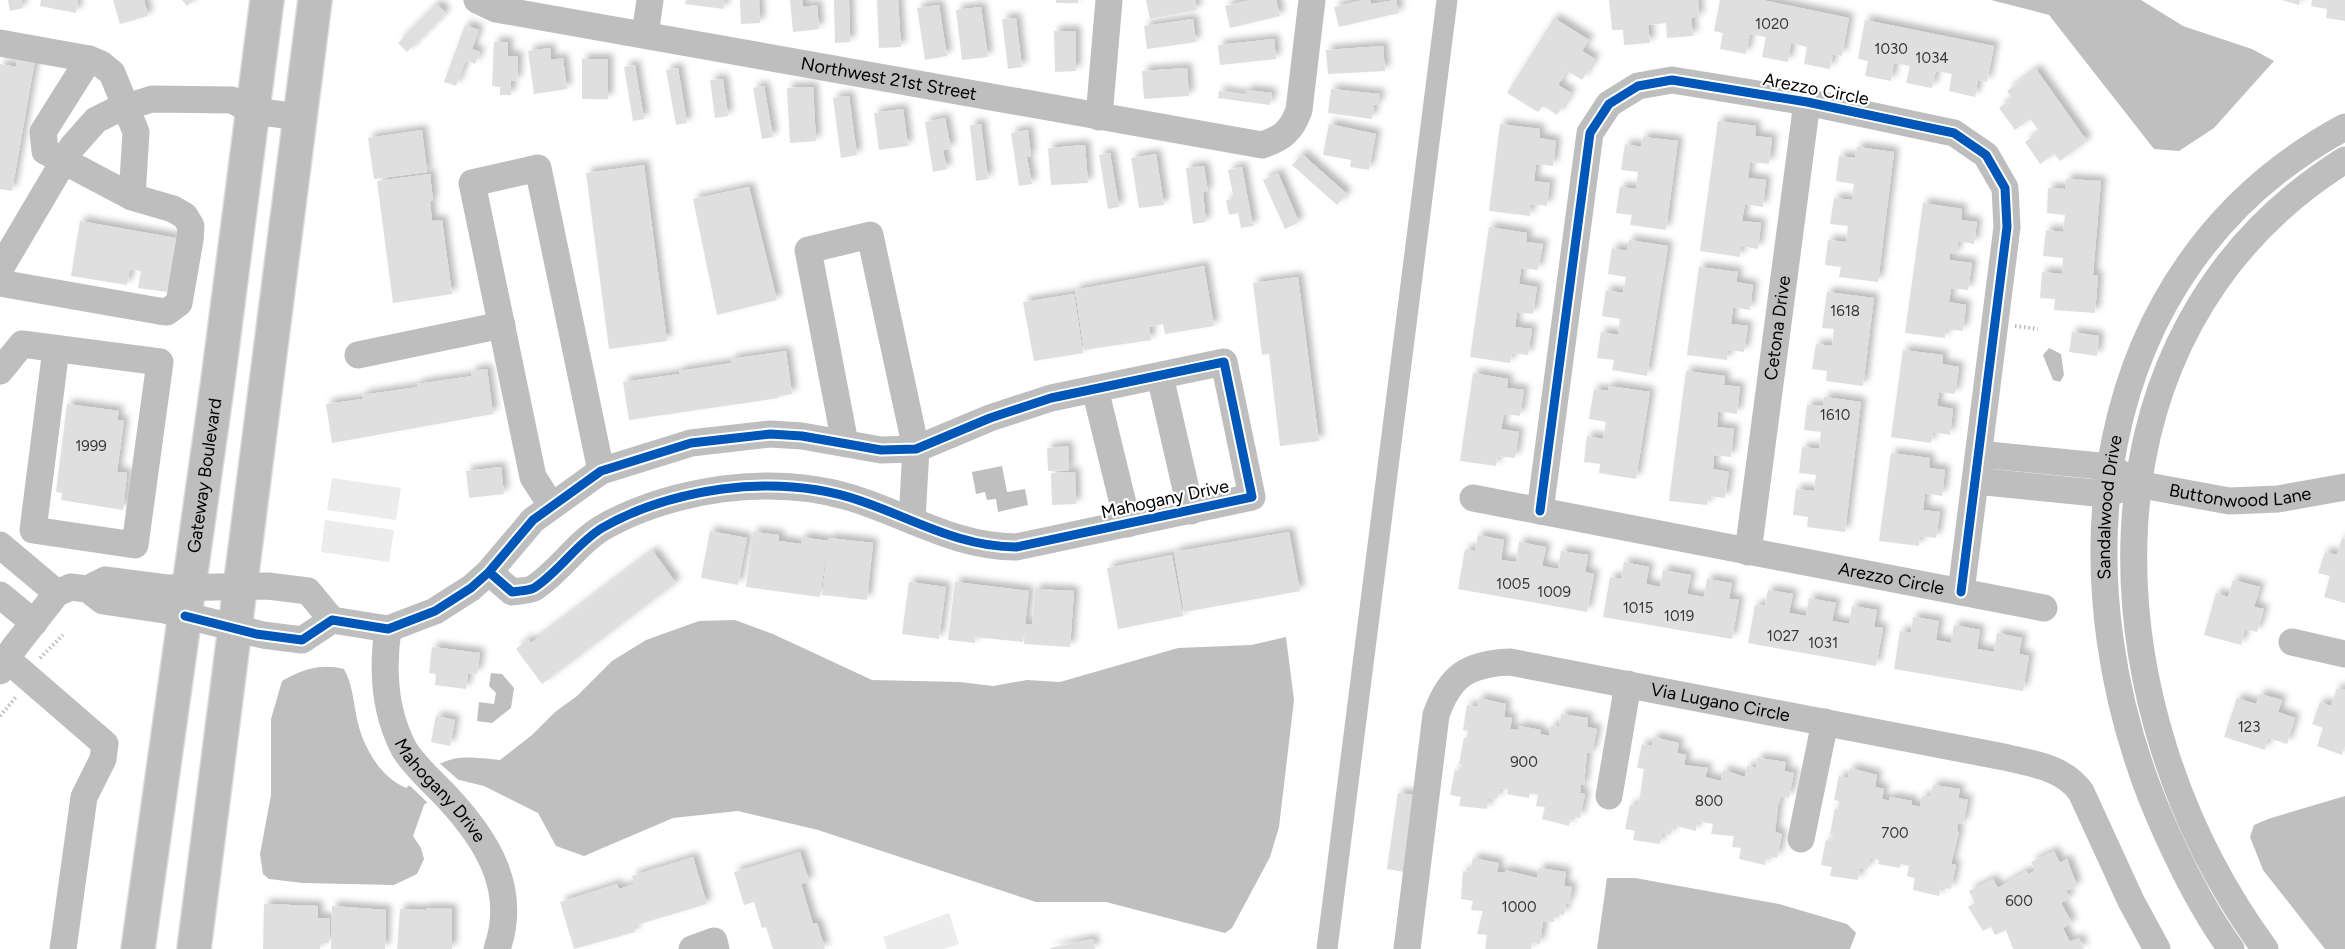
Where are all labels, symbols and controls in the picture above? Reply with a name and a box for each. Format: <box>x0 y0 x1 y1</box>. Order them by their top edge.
house number: 1020 <box>1755 15 1789 33</box>
house number: 1030 <box>1874 40 1908 58</box>
house number: 1034 <box>1915 49 1949 67</box>
street label: Northwest 21st Street <box>799 52 979 105</box>
street label: Arezzo Circle <box>1761 68 1871 110</box>
street label: Cetona Drive <box>1760 274 1795 382</box>
house number: 1618 <box>1830 302 1860 320</box>
street label: Gateway Boulevard <box>183 397 226 555</box>
house number: 1610 <box>1820 406 1850 424</box>
street label: Sandalwood Drive <box>2093 433 2127 580</box>
house number: 1999 <box>75 437 107 455</box>
street label: Mahogany Drive <box>1099 475 1231 523</box>
street label: Buttonwood Lane <box>2167 479 2313 512</box>
street label: Arezzo Circle <box>1836 558 1946 600</box>
house number: 1005 <box>1496 575 1530 593</box>
house number: 1009 <box>1537 583 1571 601</box>
house number: 1015 <box>1623 599 1653 617</box>
house number: 1019 <box>1664 607 1694 625</box>
house number: 1027 <box>1767 627 1799 645</box>
house number: 1031 <box>1808 634 1838 652</box>
street label: Via Lugano Circle <box>1649 678 1792 727</box>
house number: 123 <box>2238 718 2260 736</box>
street label: Mahogany Drive <box>390 735 491 847</box>
house number: 900 <box>1510 753 1538 771</box>
house number: 800 <box>1695 792 1723 810</box>
house number: 700 <box>1881 824 1909 842</box>
house number: 600 <box>2005 892 2033 910</box>
house number: 1000 <box>1501 898 1537 916</box>

